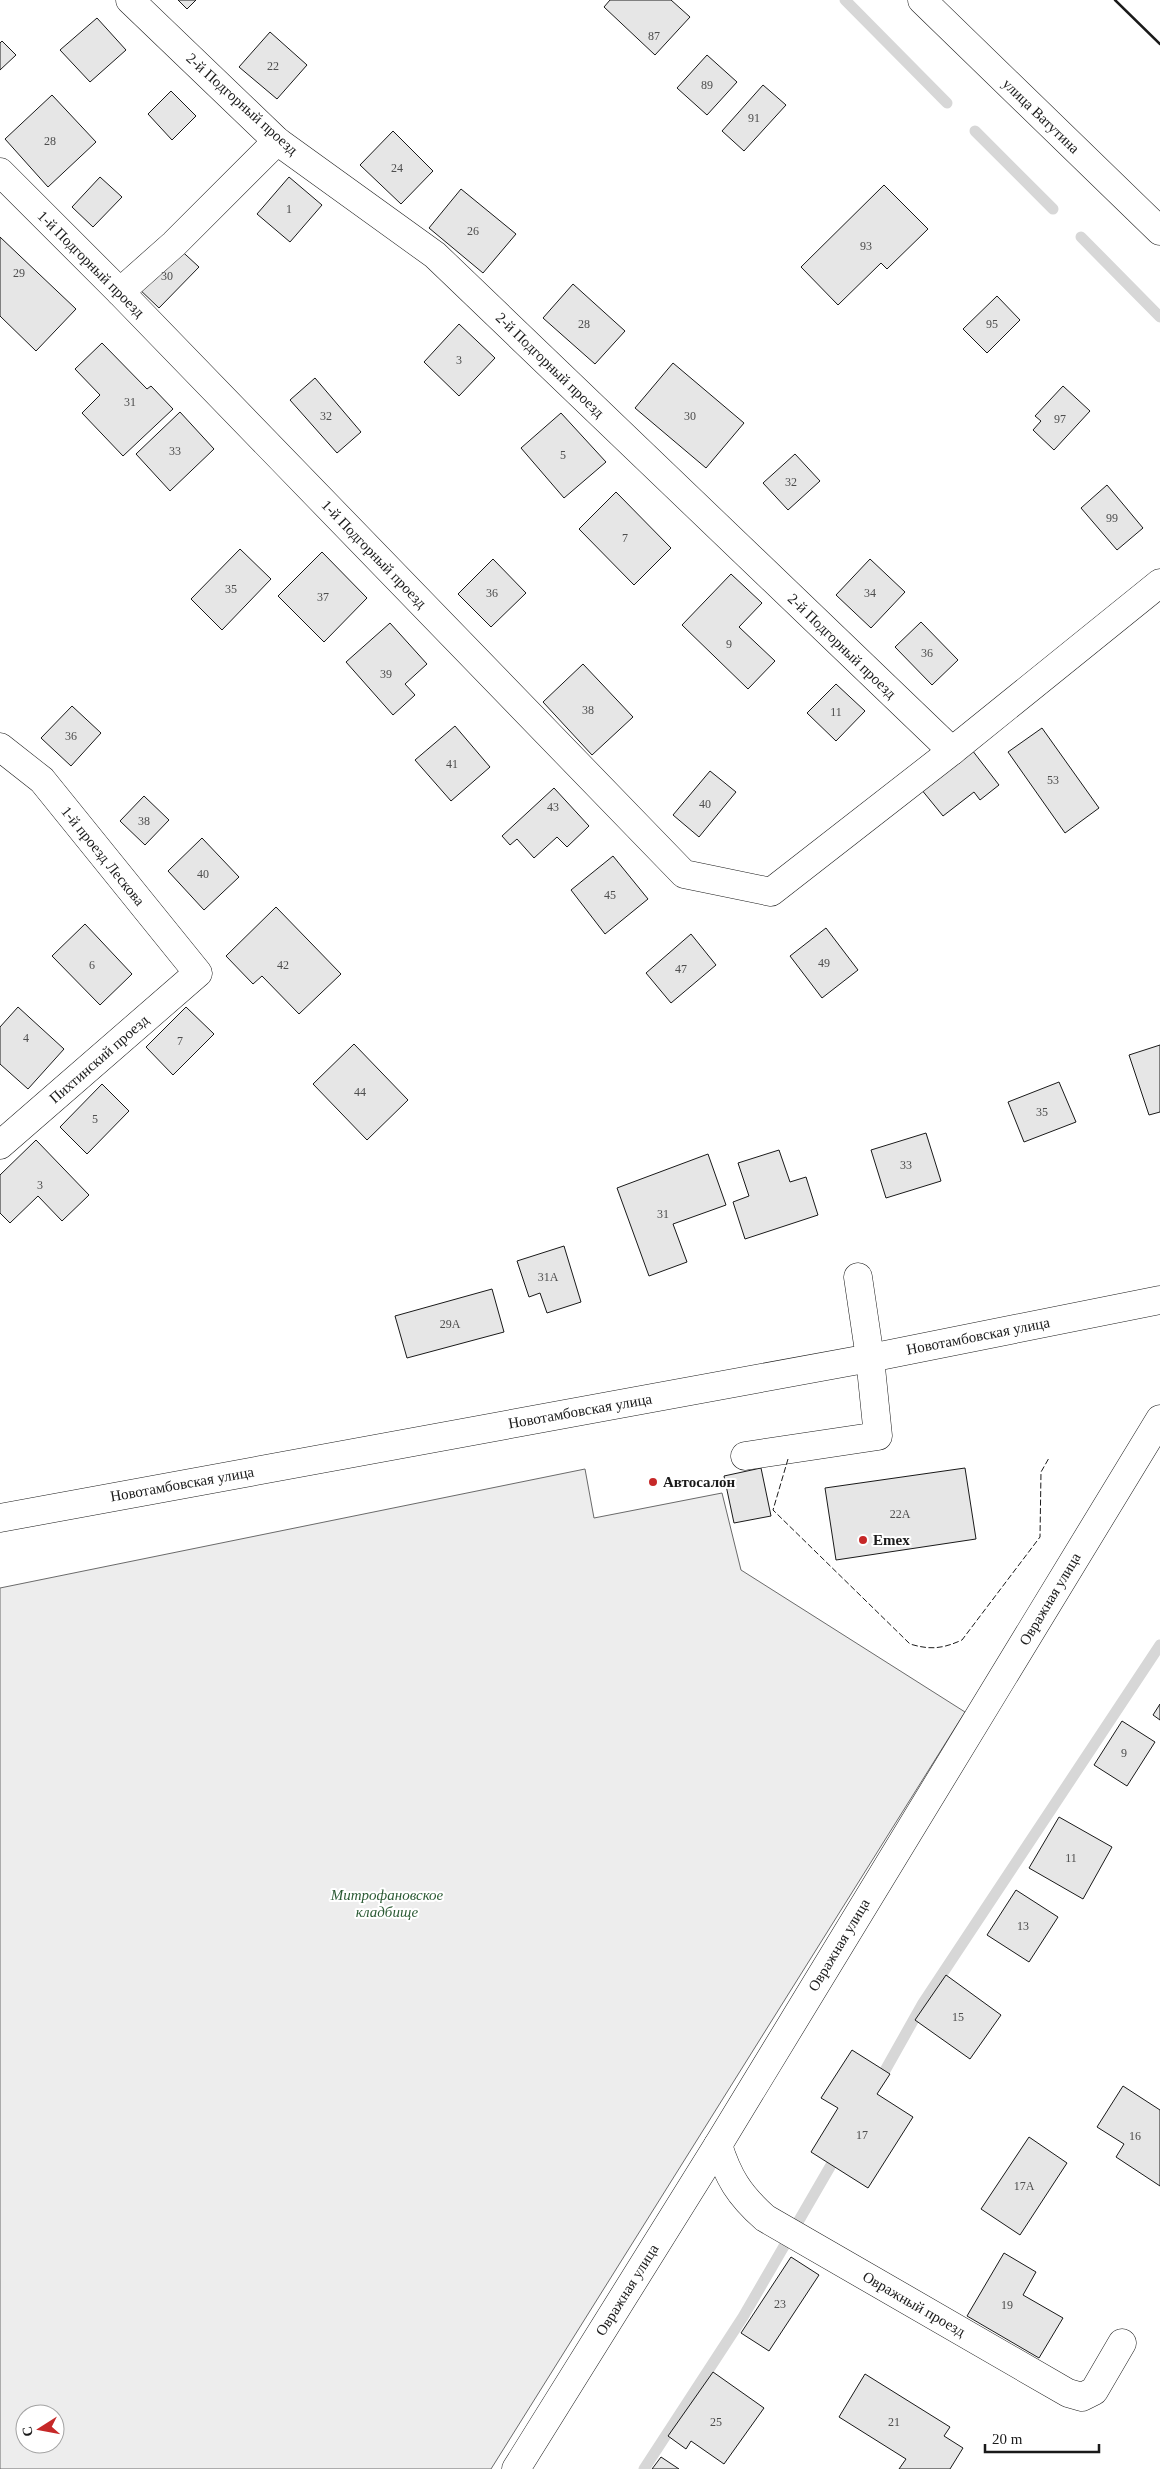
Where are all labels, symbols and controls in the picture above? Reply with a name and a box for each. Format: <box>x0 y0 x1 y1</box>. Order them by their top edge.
house number: 87 <box>648 29 660 43</box>
street label: 2-й Подгорный проезд <box>183 50 301 158</box>
house number: 22 <box>267 59 279 73</box>
street label: улица Ватутина <box>999 75 1083 157</box>
house number: 89 <box>701 78 713 92</box>
house number: 91 <box>748 111 760 125</box>
house number: 28 <box>44 134 56 148</box>
house number: 24 <box>391 161 403 175</box>
house number: 1 <box>286 202 292 216</box>
street label: 1-й Подгорный проезд <box>34 207 148 321</box>
house number: 26 <box>467 224 479 238</box>
house number: 93 <box>860 239 872 253</box>
house number: 29 <box>13 266 25 280</box>
house number: 30 <box>161 269 173 283</box>
street label: 2-й Подгорный проезд <box>493 309 608 421</box>
house number: 28 <box>578 317 590 331</box>
house number: 95 <box>986 317 998 331</box>
house number: 3 <box>456 353 462 367</box>
house number: 31 <box>124 395 136 409</box>
house number: 32 <box>320 409 332 423</box>
house number: 30 <box>684 409 696 423</box>
house number: 97 <box>1054 412 1066 426</box>
house number: 33 <box>169 444 181 458</box>
house number: 5 <box>560 448 566 462</box>
house number: 32 <box>785 475 797 489</box>
street label: 1-й Подгорный проезд <box>318 497 430 612</box>
house number: 99 <box>1106 511 1118 525</box>
house number: 7 <box>622 531 628 545</box>
house number: 35 <box>225 582 237 596</box>
house number: 36 <box>486 586 498 600</box>
house number: 34 <box>864 586 876 600</box>
house number: 37 <box>317 590 329 604</box>
street label: 2-й Подгорный проезд <box>785 590 900 702</box>
house number: 9 <box>726 637 732 651</box>
house number: 36 <box>921 646 933 660</box>
house number: 39 <box>380 667 392 681</box>
house number: 38 <box>582 703 594 717</box>
house number: 11 <box>830 705 842 719</box>
house number: 36 <box>65 729 77 743</box>
house number: 41 <box>446 757 458 771</box>
house number: 53 <box>1047 773 1059 787</box>
house number: 40 <box>699 797 711 811</box>
house number: 43 <box>547 800 559 814</box>
street label: 1-й проезд Лескова <box>58 803 148 909</box>
house number: 38 <box>138 814 150 828</box>
house number: 40 <box>197 867 209 881</box>
house number: 45 <box>604 888 616 902</box>
house number: 49 <box>818 956 830 970</box>
house number: 6 <box>89 958 95 972</box>
house number: 42 <box>277 958 289 972</box>
house number: 47 <box>675 962 687 976</box>
street label: Пихтинский проезд <box>46 1011 152 1106</box>
house number: 4 <box>23 1031 29 1045</box>
house number: 7 <box>177 1034 183 1048</box>
house number: 44 <box>354 1085 366 1099</box>
house number: 35 <box>1036 1105 1048 1119</box>
house number: 5 <box>92 1112 98 1126</box>
house number: 33 <box>900 1158 912 1172</box>
house number: 3 <box>37 1178 43 1192</box>
house number: 31 <box>657 1207 669 1221</box>
house number: 31А <box>538 1270 559 1284</box>
street label: Новотамбовская улица <box>905 1314 1051 1358</box>
house number: 29А <box>440 1317 461 1331</box>
street label: Новотамбовская улица <box>507 1390 653 1432</box>
street label: Новотамбовская улица <box>109 1463 255 1505</box>
place label: Автосалон <box>663 1474 736 1490</box>
marker: Автосалон <box>647 1476 659 1488</box>
house number: 22А <box>890 1507 911 1521</box>
place label: Emex <box>873 1532 910 1548</box>
marker: Emex <box>857 1534 869 1546</box>
street label: Овражная улица <box>1016 1550 1084 1648</box>
house number: 9 <box>1121 1746 1127 1760</box>
house number: 11 <box>1065 1851 1077 1865</box>
park label: Митрофановское кладбище <box>330 1887 444 1920</box>
street label: Овражная улица <box>805 1896 873 1994</box>
house number: 13 <box>1017 1919 1029 1933</box>
house number: 15 <box>952 2010 964 2024</box>
house number: 17 <box>856 2128 868 2142</box>
house number: 16 <box>1129 2129 1141 2143</box>
house number: 17А <box>1014 2179 1035 2193</box>
street label: Овражная улица <box>592 2241 662 2339</box>
street label: Овражный проезд <box>860 2268 968 2340</box>
house number: 23 <box>774 2297 786 2311</box>
house number: 19 <box>1001 2298 1013 2312</box>
north arrow <box>15 2404 65 2454</box>
house number: 25 <box>710 2415 722 2429</box>
house number: 21 <box>888 2415 900 2429</box>
scale bar <box>985 2422 1099 2454</box>
text: С <box>19 2425 36 2438</box>
text: 20 m <box>992 2431 1023 2447</box>

